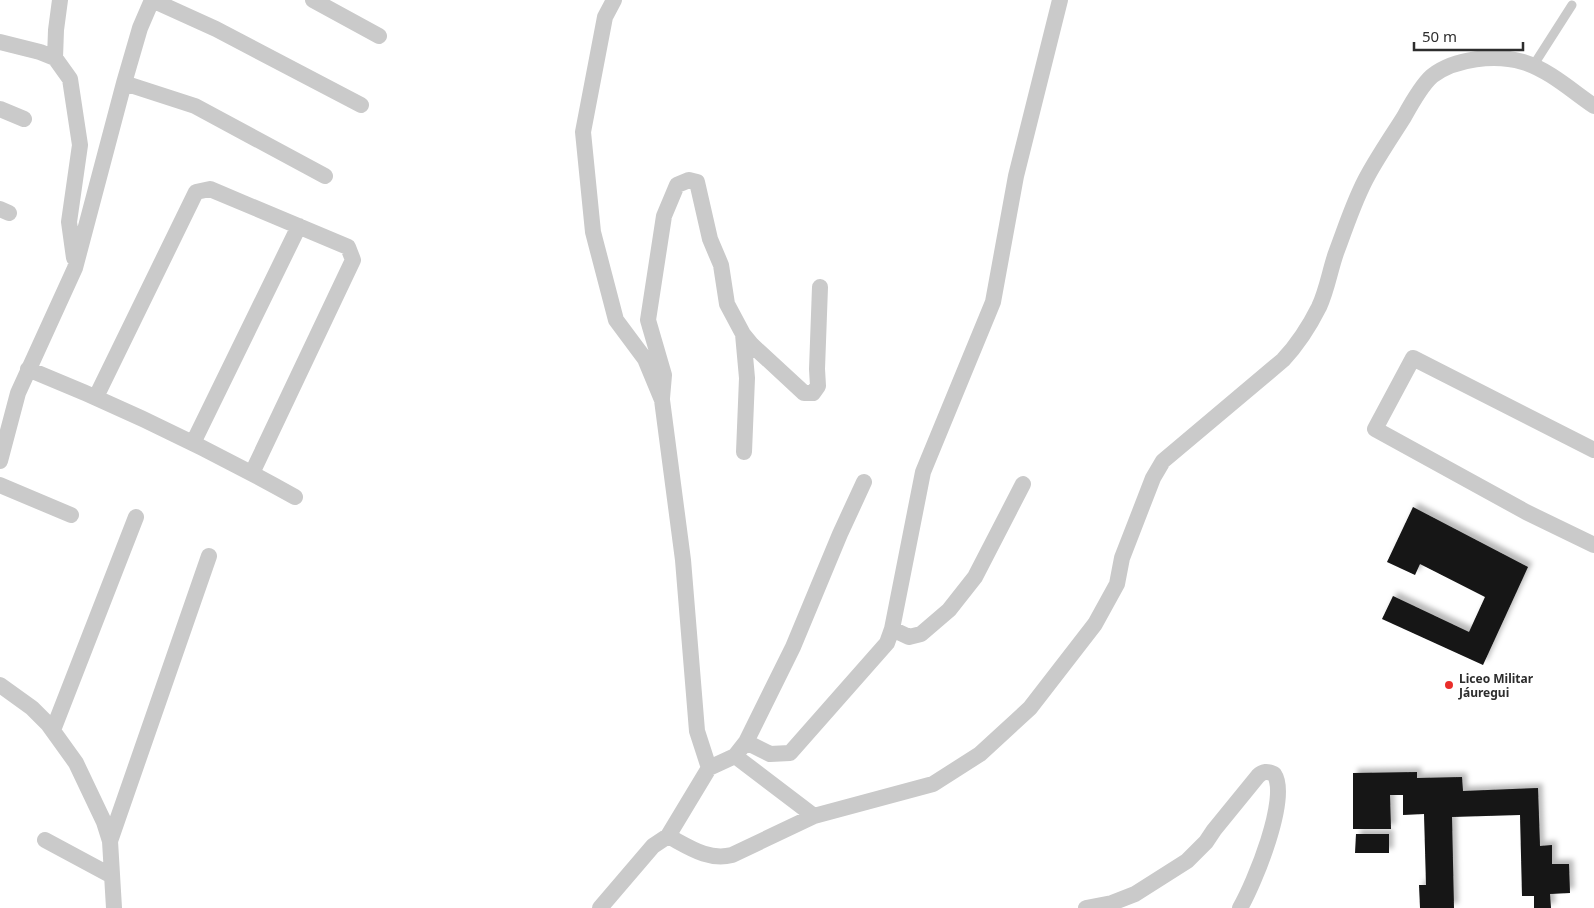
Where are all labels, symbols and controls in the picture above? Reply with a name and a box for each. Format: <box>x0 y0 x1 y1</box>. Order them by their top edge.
scale bar <box>1414 20 1523 52</box>
text: 50 m <box>1422 26 1457 46</box>
place label: Liceo Militar Jáuregui <box>1458 670 1534 701</box>
marker: Liceo Militar Jáuregui <box>1443 679 1455 691</box>

